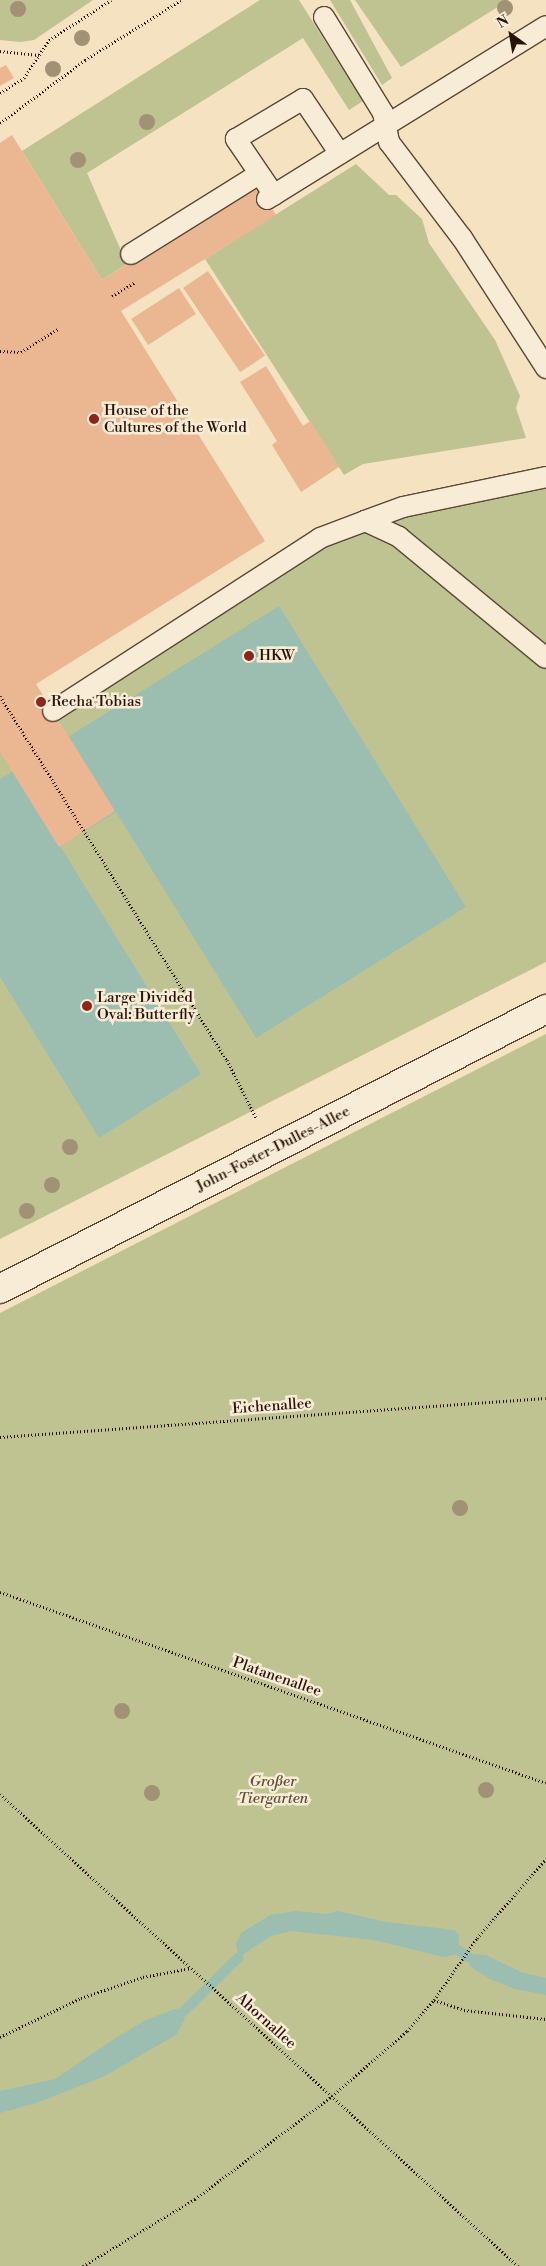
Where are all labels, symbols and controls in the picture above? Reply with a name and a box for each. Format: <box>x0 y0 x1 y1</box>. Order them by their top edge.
north arrow <box>486 10 536 60</box>
text: N <box>494 12 513 33</box>
place label: House of the Cultures of the World <box>104 401 247 436</box>
marker: House of the Cultures of the World <box>88 413 100 425</box>
place label: HKW <box>259 647 295 665</box>
marker: HKW <box>243 650 255 662</box>
place label: Recha Tobias <box>51 693 141 711</box>
marker: Recha Tobias <box>35 696 47 708</box>
place label: Large Divided Oval: Butterfly <box>97 988 195 1023</box>
marker: Large Divided Oval: Butterfly <box>81 1000 93 1012</box>
street label: John-Foster-Dulles-Allee <box>193 1102 353 1196</box>
street label: Eichenallee <box>232 1394 312 1418</box>
street label: Platanenallee <box>230 1653 324 1701</box>
park label: Großer Tiergarten <box>238 1772 308 1807</box>
street label: Ahornallee <box>232 1989 300 2053</box>

